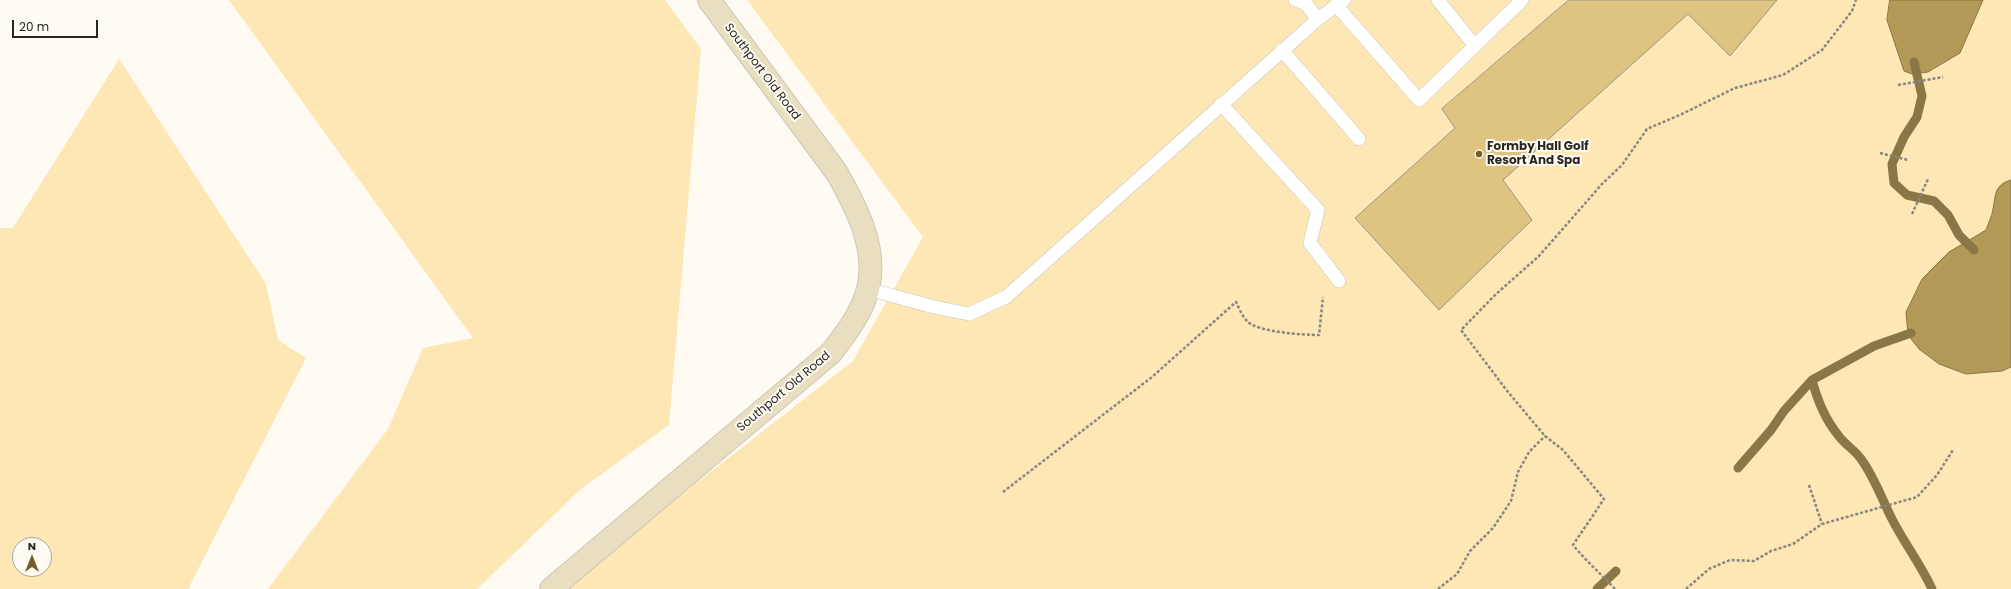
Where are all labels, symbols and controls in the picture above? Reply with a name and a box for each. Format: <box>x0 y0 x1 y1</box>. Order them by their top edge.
scale bar <box>14 12 100 38</box>
text: 20 m <box>19 18 49 35</box>
street label: Southport Old Road <box>721 21 803 123</box>
place label: Formby Hall Golf Resort And Spa <box>1487 140 1589 168</box>
marker: Formby Hall Golf Resort And Spa <box>1474 149 1484 159</box>
street label: Southport Old Road <box>734 349 834 435</box>
north arrow <box>12 537 52 577</box>
text: N <box>28 538 36 554</box>

